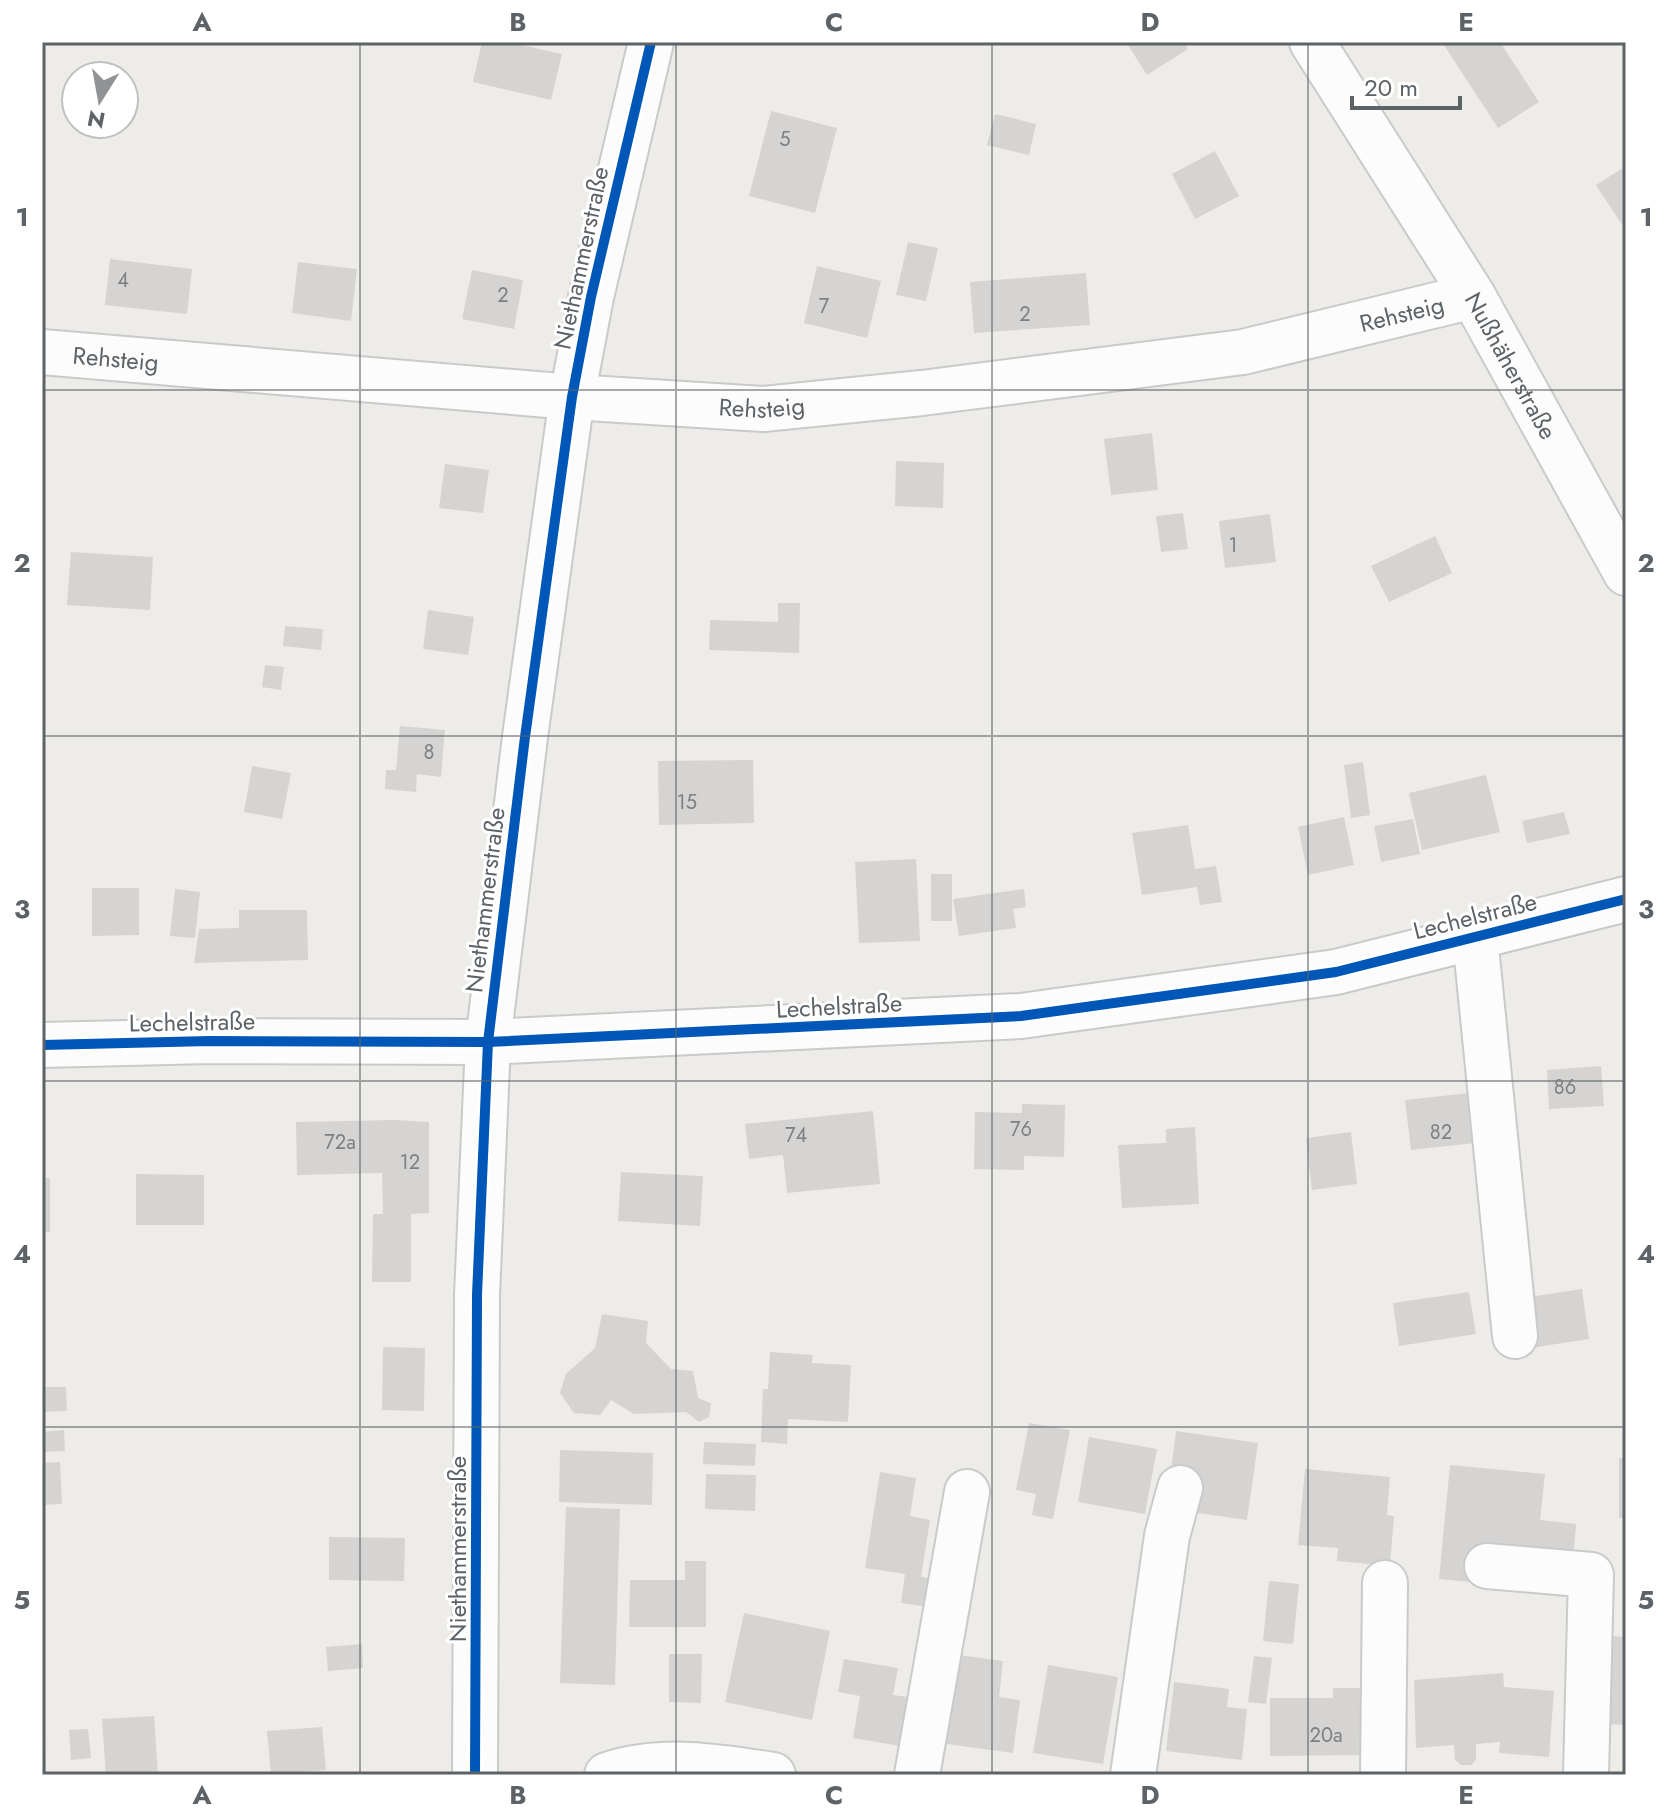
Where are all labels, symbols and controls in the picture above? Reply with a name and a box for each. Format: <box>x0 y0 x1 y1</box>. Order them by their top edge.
text: A <box>191 3 212 41</box>
text: B <box>509 3 527 41</box>
text: C <box>825 3 843 41</box>
text: D <box>1140 3 1160 41</box>
text: E <box>1458 3 1474 41</box>
north arrow <box>60 60 140 140</box>
scale bar <box>1352 60 1460 110</box>
text: 20 m <box>1364 70 1418 105</box>
text: N <box>85 102 108 137</box>
house number: 5 <box>779 125 791 154</box>
street label: Niethammerstraße <box>545 163 617 353</box>
text: 1 <box>15 198 29 236</box>
text: 1 <box>1639 198 1653 236</box>
house number: 4 <box>117 266 129 295</box>
house number: 2 <box>497 281 509 310</box>
street label: Nußhäherstraße <box>1457 285 1566 445</box>
street label: Rehsteig <box>1356 286 1448 341</box>
house number: 7 <box>819 292 830 321</box>
house number: 2 <box>1019 300 1031 329</box>
street label: Rehsteig <box>71 337 160 379</box>
street label: Rehsteig <box>718 387 806 427</box>
house number: 1 <box>1229 531 1238 560</box>
text: 2 <box>13 544 31 582</box>
text: 2 <box>1637 544 1655 582</box>
house number: 8 <box>424 738 434 767</box>
house number: 15 <box>677 788 697 817</box>
street label: Niethammerstraße <box>456 805 514 995</box>
street label: Lechelstraße <box>1410 884 1540 948</box>
text: 3 <box>14 890 30 928</box>
text: 3 <box>1638 890 1654 928</box>
street label: Lechelstraße <box>775 985 903 1027</box>
street label: Lechelstraße <box>129 1003 255 1041</box>
house number: 86 <box>1554 1073 1576 1102</box>
house number: 76 <box>1010 1115 1032 1144</box>
house number: 82 <box>1430 1118 1452 1147</box>
house number: 74 <box>785 1121 807 1150</box>
house number: 72a <box>324 1128 356 1157</box>
house number: 12 <box>400 1148 420 1177</box>
text: 4 <box>13 1235 31 1273</box>
text: 4 <box>1637 1235 1655 1273</box>
street label: Niethammerstraße <box>440 1456 475 1642</box>
text: 5 <box>14 1581 30 1619</box>
text: 5 <box>1638 1581 1654 1619</box>
house number: 20a <box>1310 1721 1343 1750</box>
text: A <box>191 1776 212 1814</box>
text: B <box>509 1776 527 1814</box>
text: C <box>825 1776 843 1814</box>
text: D <box>1140 1776 1160 1814</box>
text: E <box>1458 1776 1474 1814</box>

